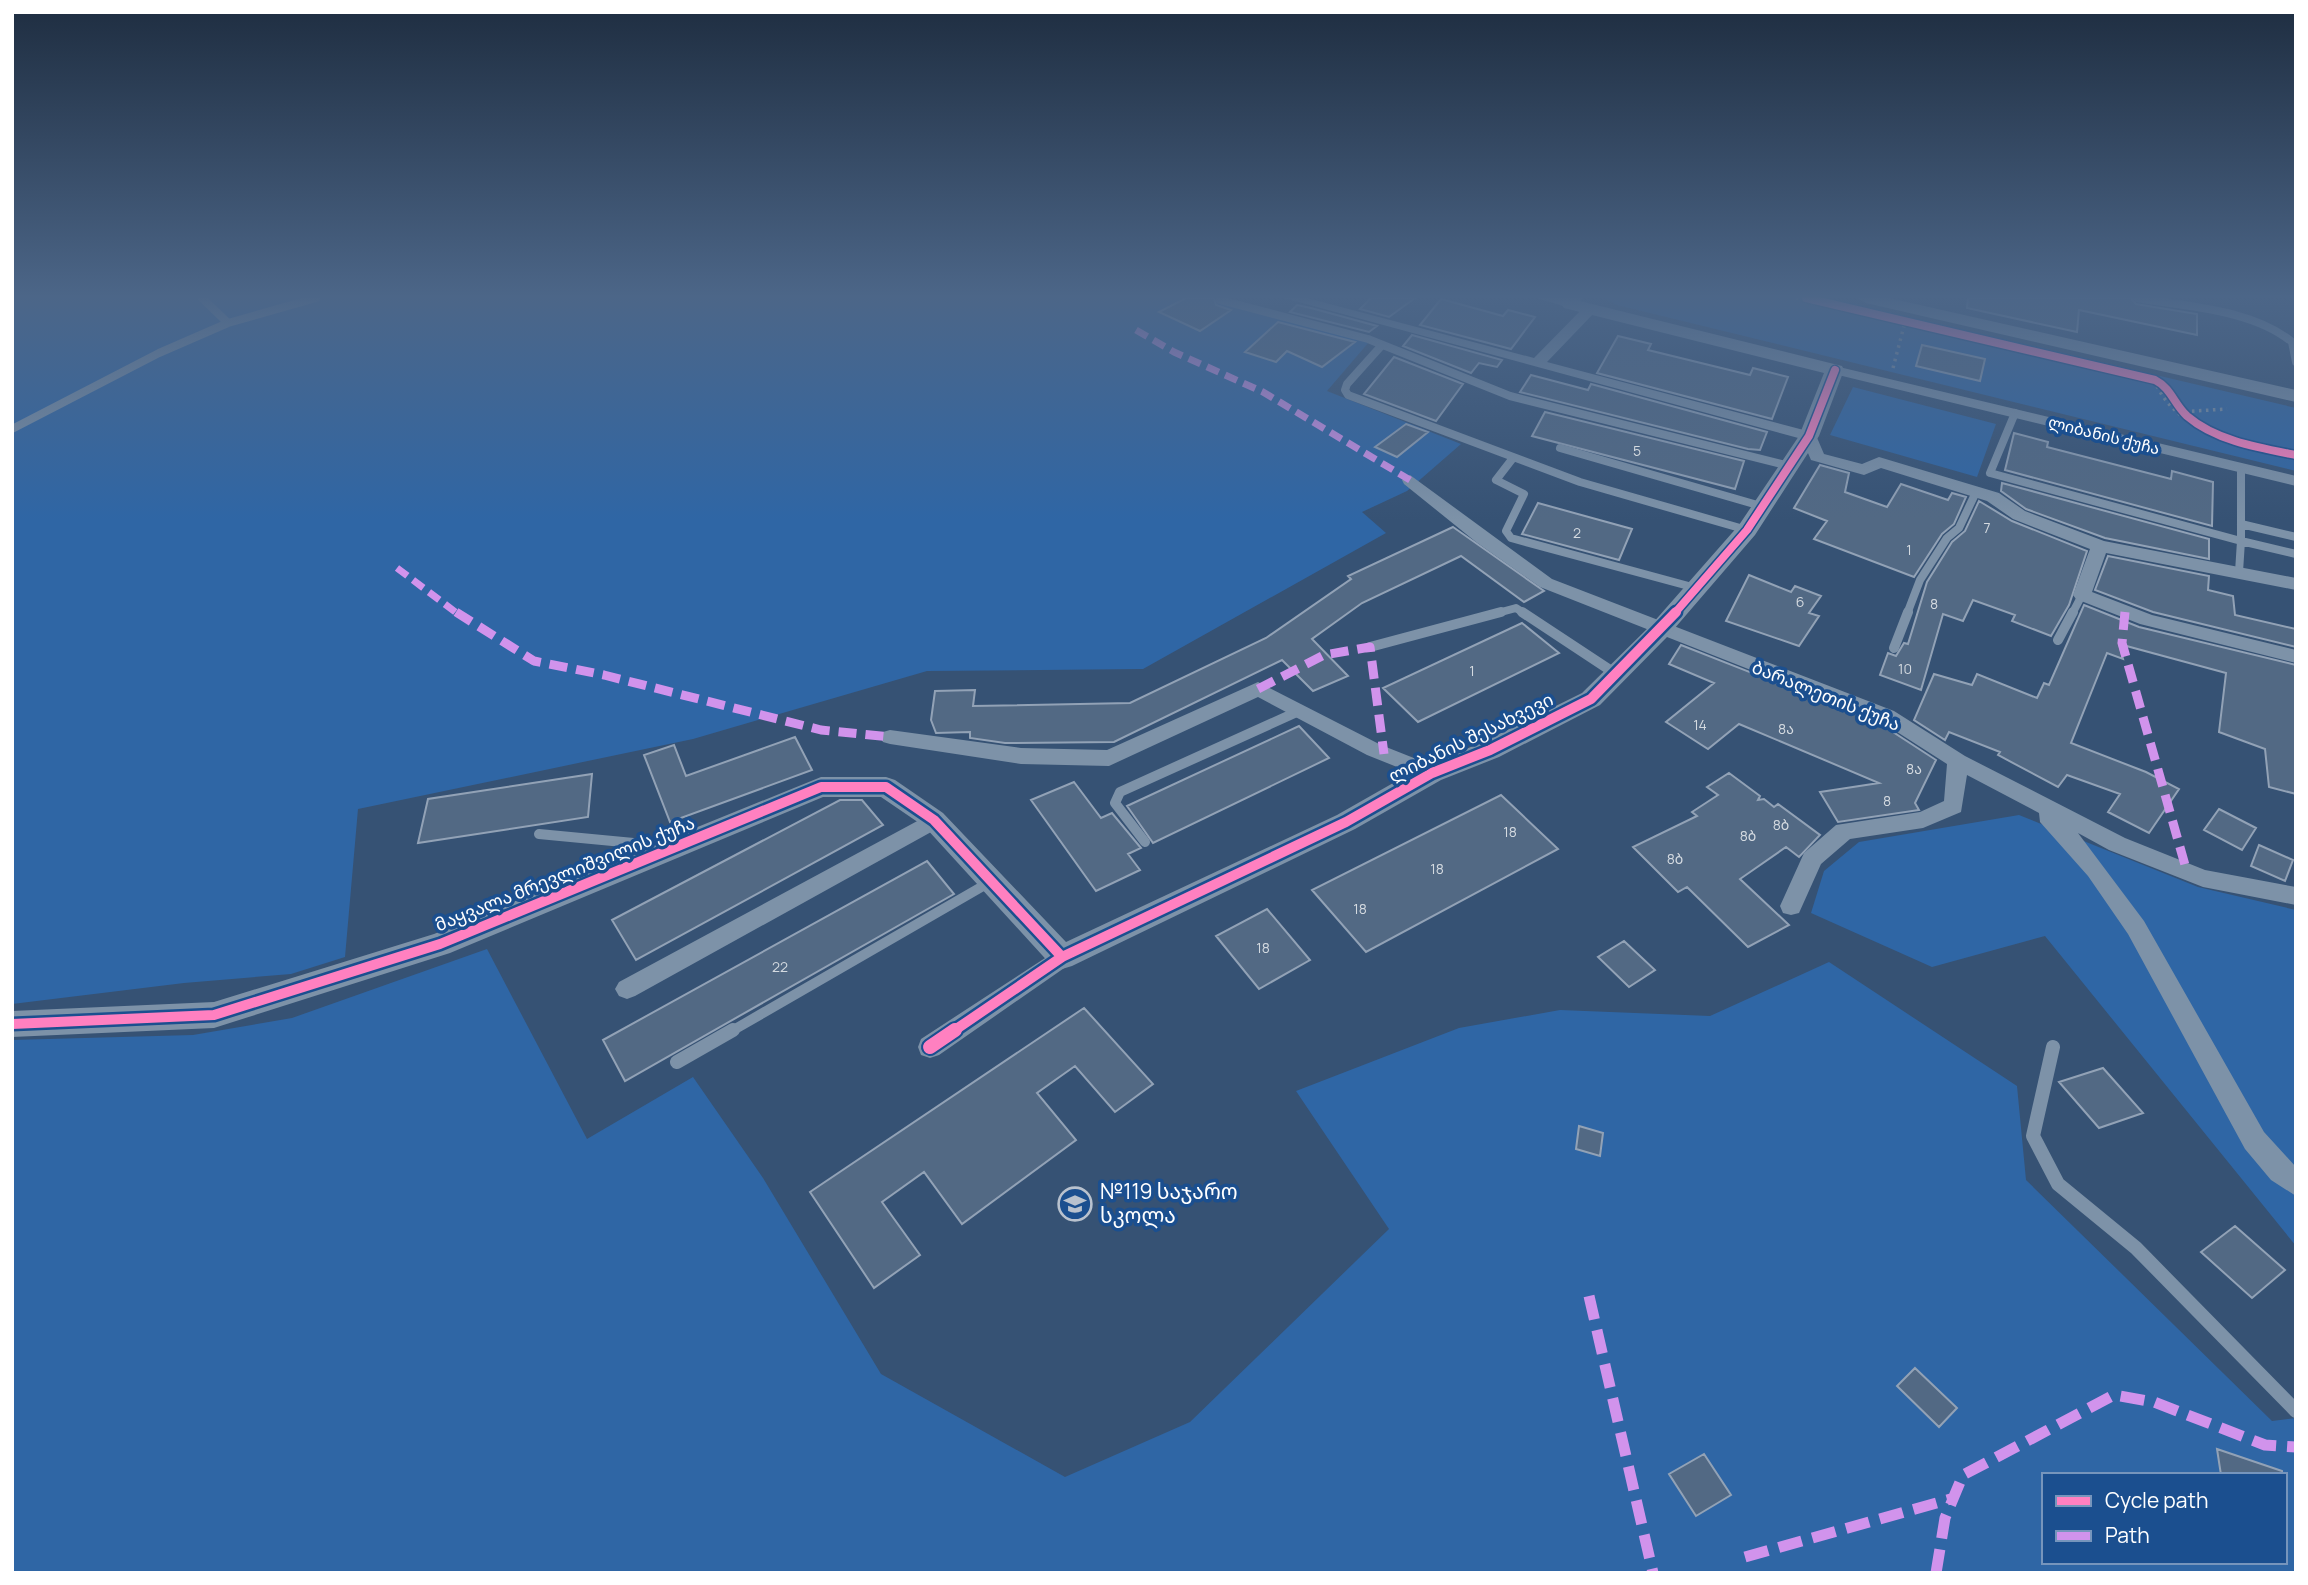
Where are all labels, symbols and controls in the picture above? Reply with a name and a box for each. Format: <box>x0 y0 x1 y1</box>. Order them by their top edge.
street label: ლიბანის ქუჩა <box>2046 411 2162 459</box>
house number: 5 <box>1633 441 1641 460</box>
house number: 7 <box>1983 518 1991 537</box>
house number: 2 <box>1573 523 1581 542</box>
house number: 1 <box>1906 540 1912 559</box>
house number: 6 <box>1796 592 1804 611</box>
house number: 8 <box>1930 594 1938 613</box>
street label: ბარალეთის ქუჩა <box>1749 654 1904 736</box>
house number: 10 <box>1898 659 1912 678</box>
house number: 1 <box>1469 661 1475 680</box>
street label: ლიბანის შესახვევი <box>1384 687 1557 787</box>
house number: 14 <box>1693 715 1707 734</box>
house number: 8ა <box>1778 719 1794 738</box>
house number: 8ა <box>1906 759 1922 778</box>
house number: 8 <box>1883 791 1891 810</box>
street label: მაყვალა მრევლიშვილის ქუჩა <box>431 810 698 936</box>
house number: 8ბ <box>1773 815 1789 834</box>
house number: 18 <box>1503 822 1517 841</box>
house number: 8ბ <box>1740 826 1756 845</box>
house number: 8ბ <box>1667 849 1683 868</box>
house number: 18 <box>1430 859 1444 878</box>
house number: 18 <box>1353 899 1367 918</box>
house number: 18 <box>1256 938 1270 957</box>
house number: 22 <box>772 957 788 976</box>
place label: №119 საჯარო სკოლა <box>1100 1177 1238 1229</box>
school or university icon: №119 საჯარო სკოლა <box>1056 1185 1094 1223</box>
legend <box>2042 1473 2287 1564</box>
text: Cycle path <box>2105 1486 2208 1514</box>
text: Path <box>2105 1521 2150 1549</box>

